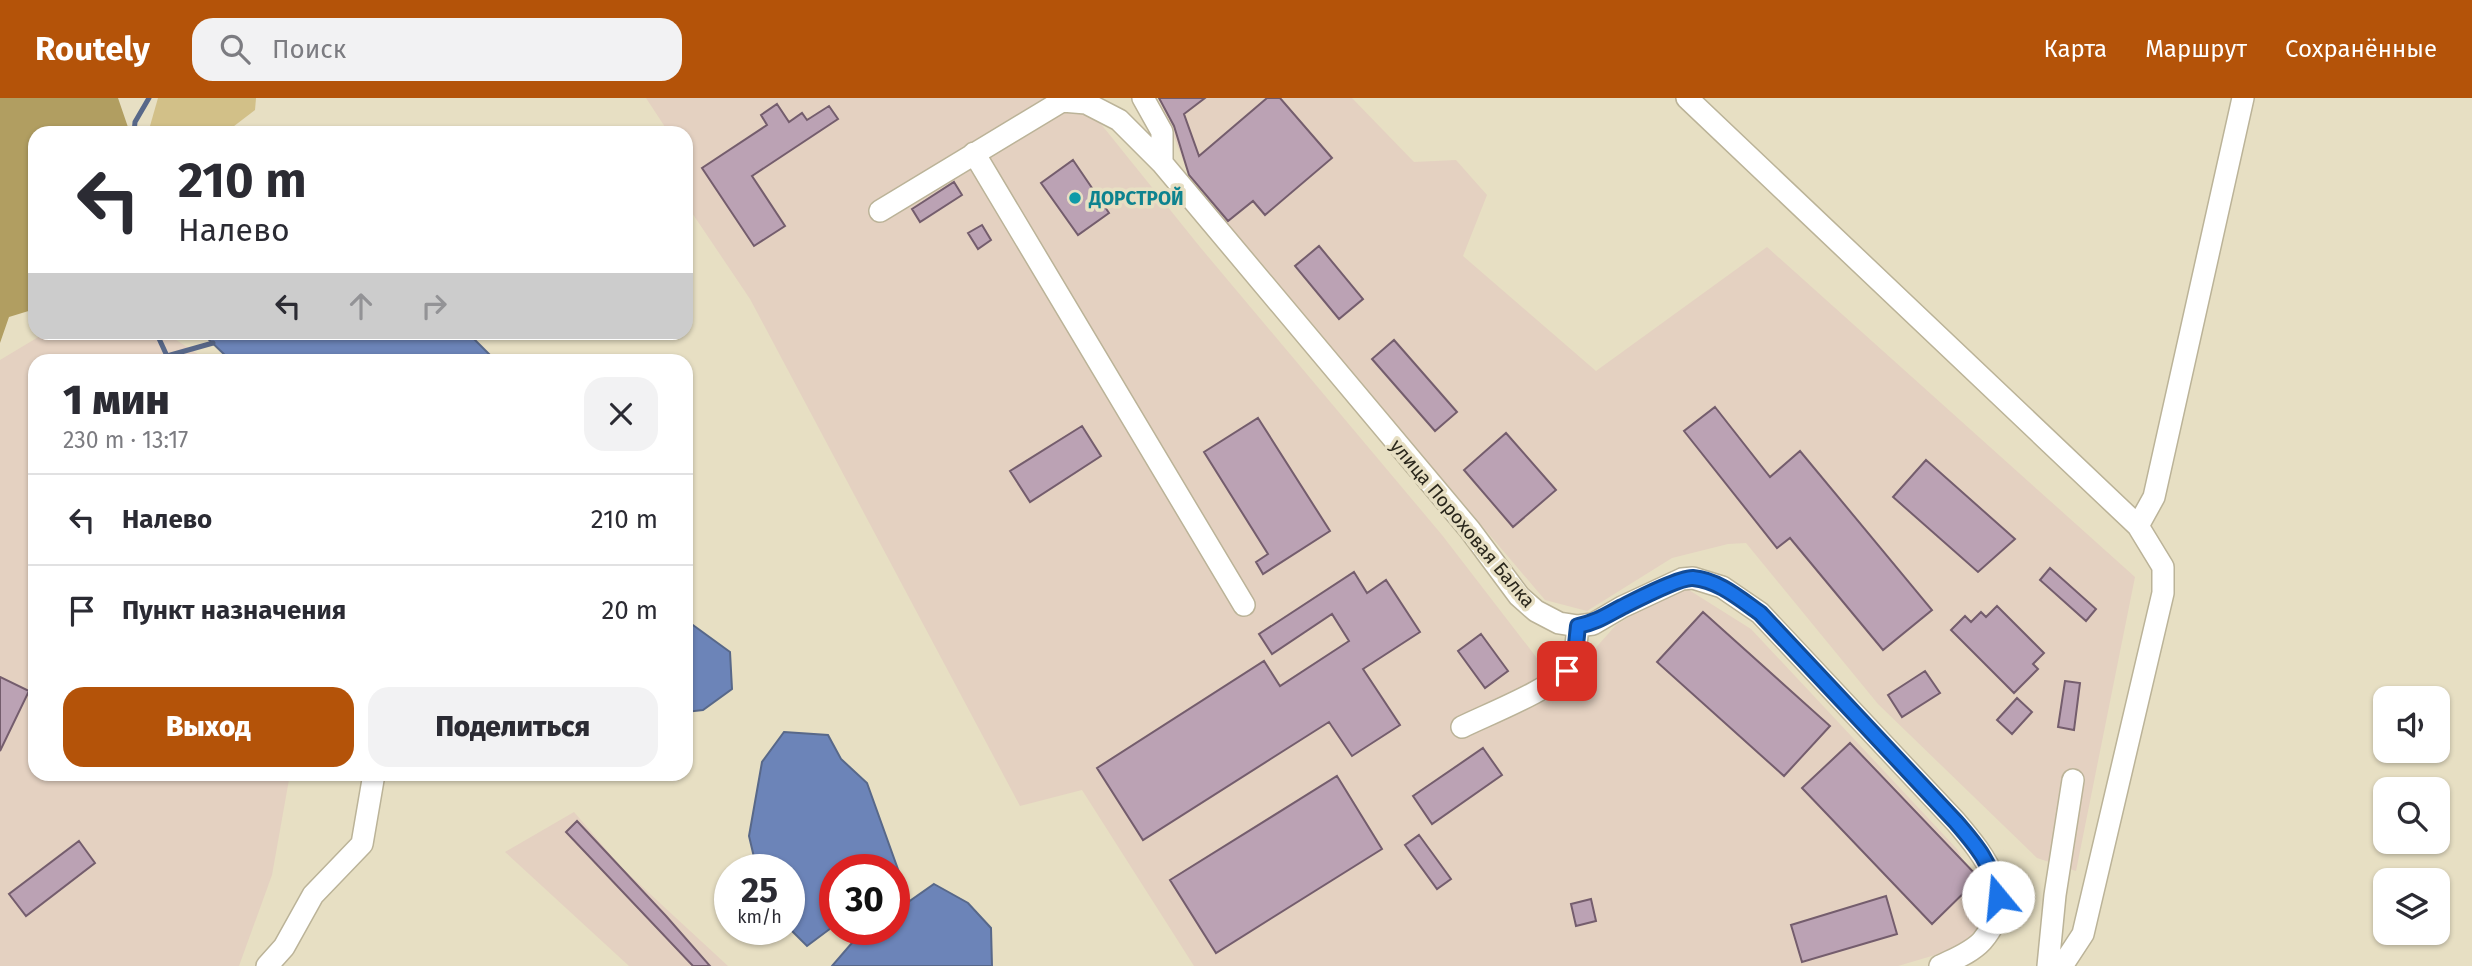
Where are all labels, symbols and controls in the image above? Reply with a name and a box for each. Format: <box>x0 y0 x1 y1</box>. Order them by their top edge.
search box <box>192 18 682 81</box>
text: Routely <box>35 29 150 69</box>
icon: search <box>216 30 254 68</box>
text: Поиск <box>272 34 346 65</box>
text: Карта <box>2044 35 2107 63</box>
text: Маршрут <box>2145 35 2247 63</box>
text: Сохранённые <box>2285 35 2437 63</box>
text: 210 m <box>178 151 307 210</box>
icon: left <box>63 154 154 245</box>
place label: ДОРСТРОЙ <box>1088 186 1184 210</box>
marker: ДОРСТРОЙ <box>1067 190 1083 206</box>
text: Налево <box>178 211 290 249</box>
icon: left <box>269 287 307 325</box>
icon: ahead <box>342 287 380 325</box>
icon: right <box>415 287 453 325</box>
text: 1 мин <box>63 375 170 425</box>
button: close <box>584 377 658 451</box>
text: 230 m · 13:17 <box>63 426 188 454</box>
street label: улица Пороховая Балка <box>1385 434 1540 612</box>
icon: left <box>63 501 101 539</box>
text: Налево <box>122 504 212 535</box>
text: 210 m <box>591 504 658 535</box>
icon: arrive <box>63 592 101 630</box>
text: Пункт назначения <box>122 595 346 626</box>
text: 20 m <box>601 595 658 626</box>
pin <box>1537 641 1597 701</box>
icon: arrive <box>1548 652 1586 690</box>
map controls <box>2373 686 2450 945</box>
button: sound <box>2373 686 2450 763</box>
button: Выход <box>63 687 354 767</box>
button: Поделиться <box>368 687 658 767</box>
button: search <box>2373 777 2450 854</box>
speed limit sign: 30 <box>819 854 910 945</box>
position arrow <box>1961 860 2035 934</box>
button: layers <box>2373 868 2450 945</box>
text: 25 <box>741 869 778 911</box>
text: km/h <box>737 906 782 928</box>

